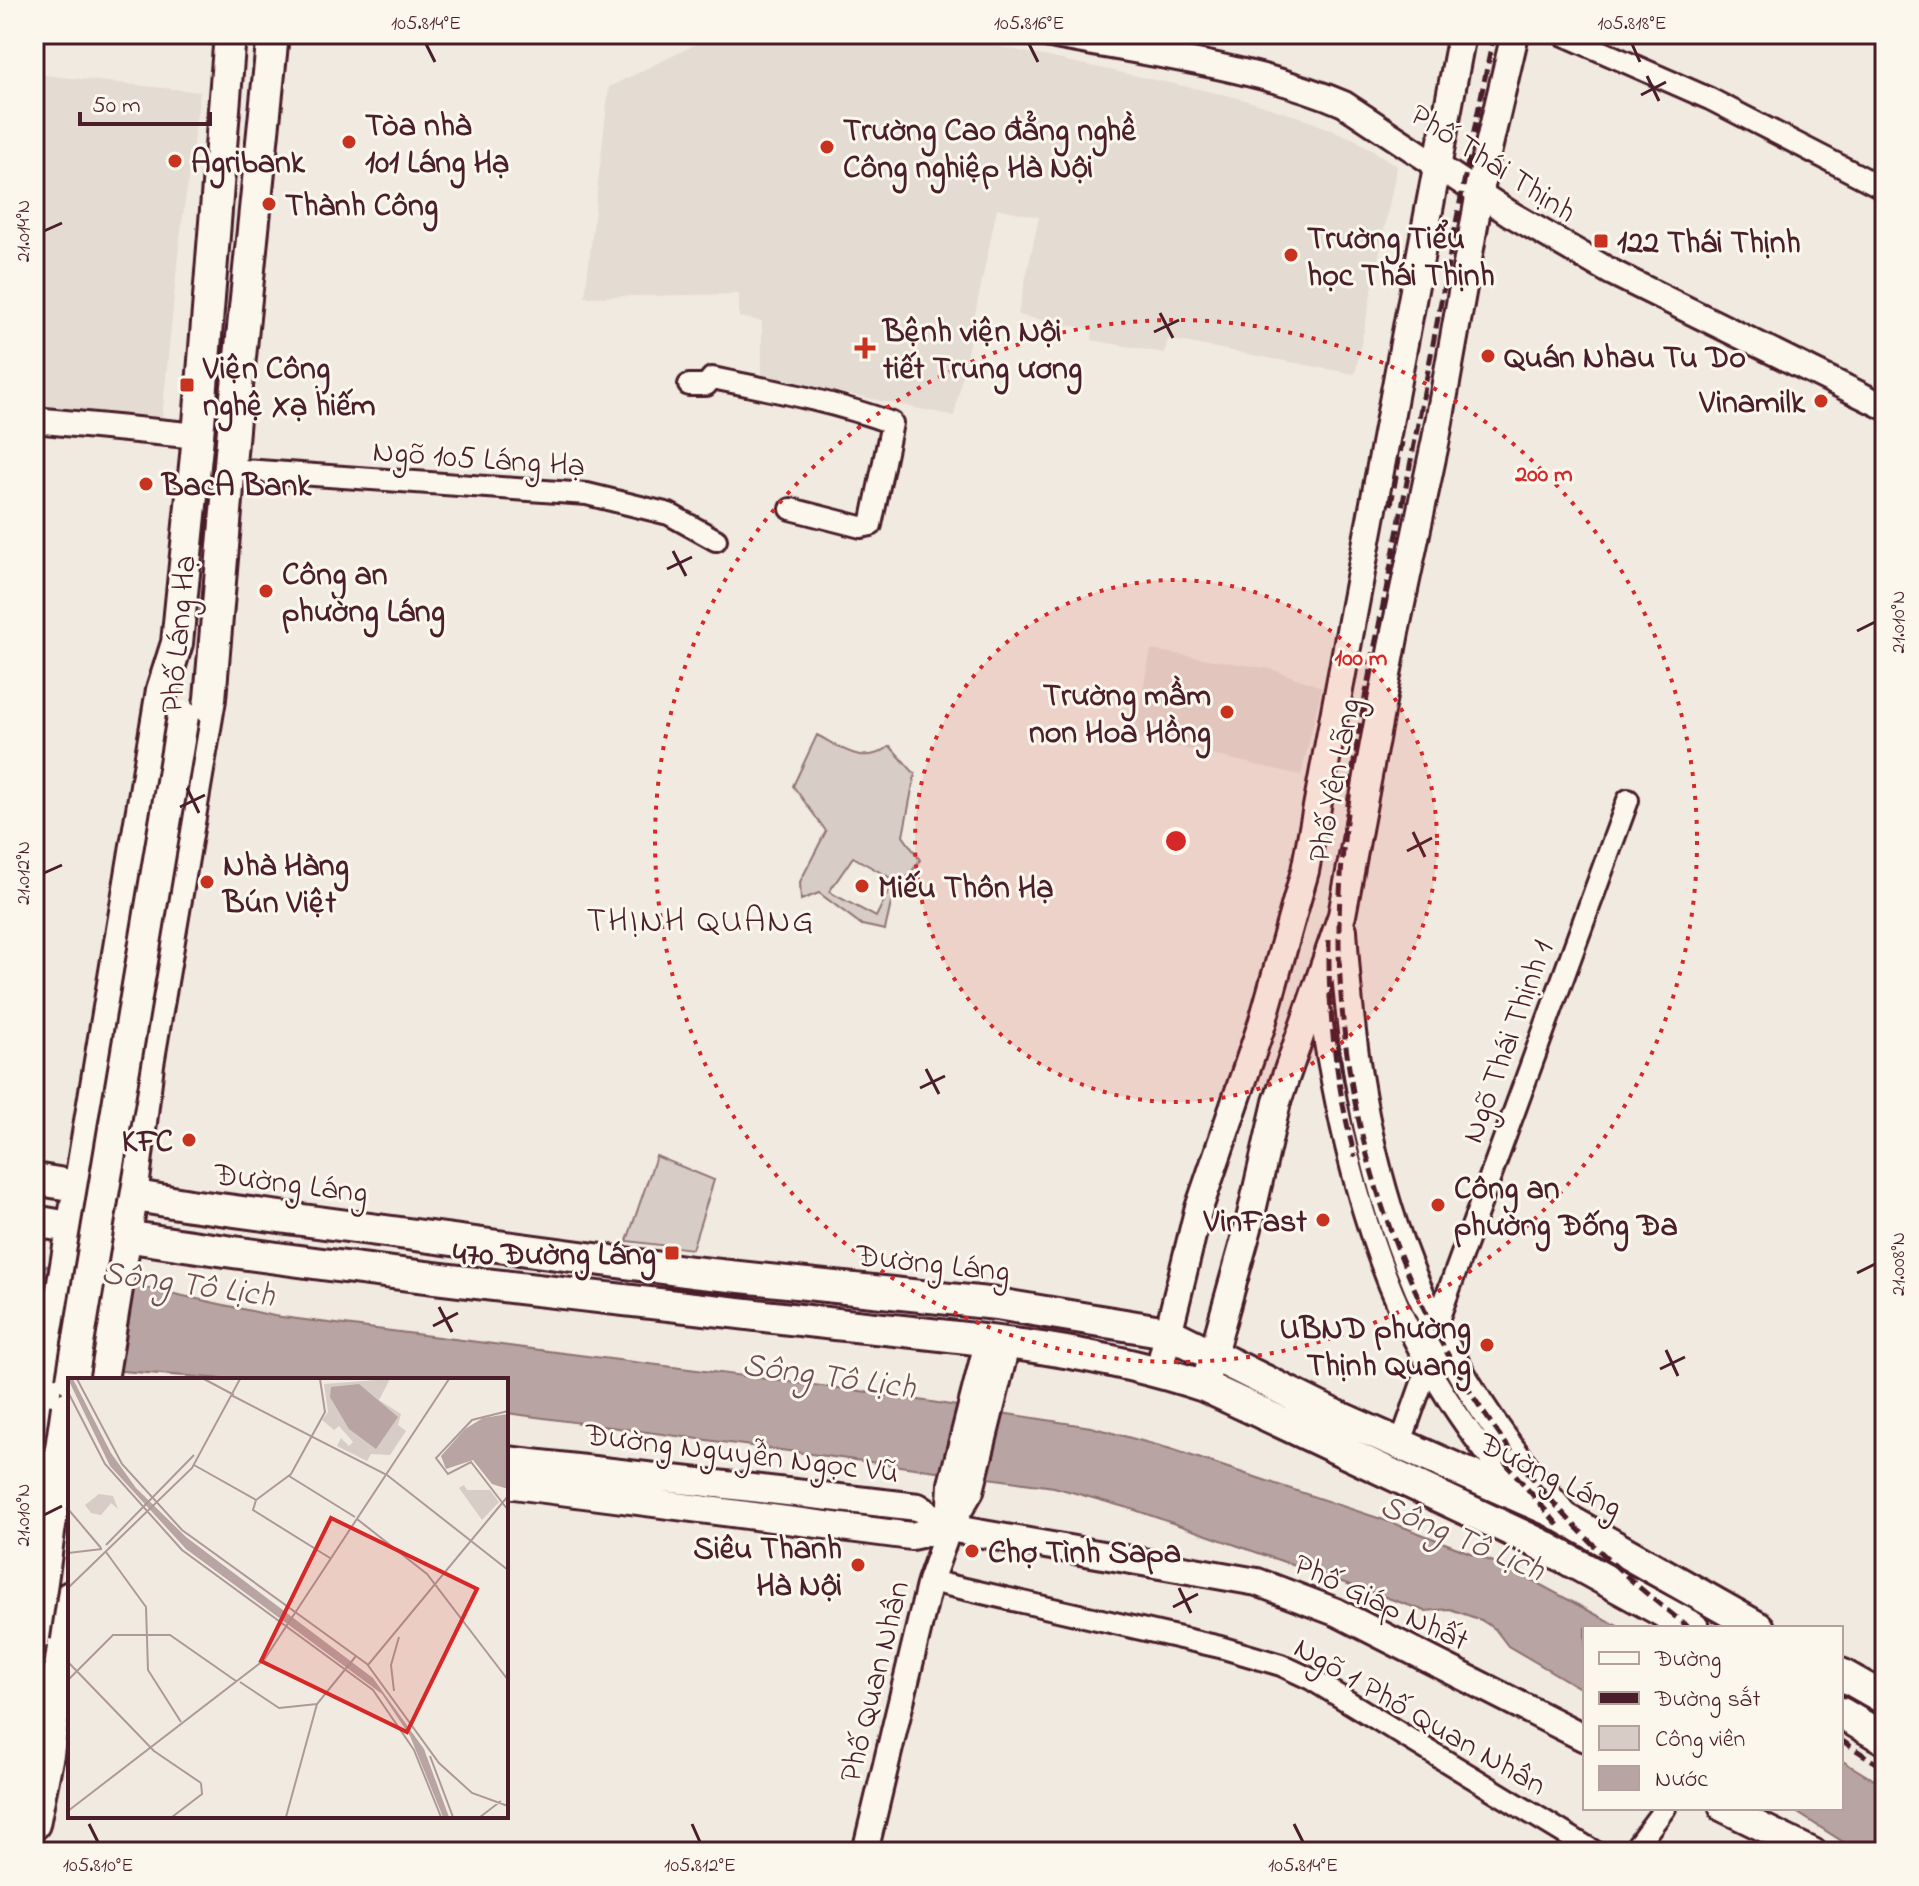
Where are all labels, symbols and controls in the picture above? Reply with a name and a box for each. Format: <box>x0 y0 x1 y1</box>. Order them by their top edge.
text: 105.814°E <box>391 10 461 39</box>
text: 105.816°E <box>994 10 1064 39</box>
text: 105.818°E <box>1597 10 1667 39</box>
scale bar <box>80 76 210 126</box>
text: 50 m <box>92 89 141 124</box>
street label: Phố Thái Thịnh <box>1400 93 1585 236</box>
place label: Tòa nhà 101 Láng Hạ <box>365 104 509 189</box>
place label: Trường Cao đẳng nghề Công nghiệp Hà Nội <box>843 109 1137 194</box>
marker: Tòa nhà 101 Láng Hạ <box>340 133 358 151</box>
marker: Trường Cao đẳng nghề Công nghiệp Hà Nội <box>818 138 836 156</box>
place label: Agribank <box>191 141 306 189</box>
marker: Agribank <box>166 152 184 170</box>
place label: Thành Công <box>285 184 438 232</box>
marker: Thành Công <box>260 195 278 213</box>
text: 21.014°N <box>10 200 39 262</box>
place label: Trường Tiểu học Thái Thịnh <box>1307 217 1495 301</box>
place label: 122 Thái Thịnh <box>1617 221 1801 268</box>
marker: 122 Thái Thịnh <box>1592 232 1610 250</box>
marker: Trường Tiểu học Thái Thịnh <box>1282 246 1300 264</box>
place label: Bệnh viện Nội tiết Trung ương <box>881 310 1082 395</box>
place label: Quán Nhau Tu Do <box>1504 336 1746 383</box>
marker: Bệnh viện Nội tiết Trung ương <box>854 337 876 359</box>
place label: Viện Công nghệ Xạ hiếm <box>202 347 376 432</box>
marker: Quán Nhau Tu Do <box>1479 347 1497 365</box>
marker: Viện Công nghệ Xạ hiếm <box>178 376 196 394</box>
place label: Vinamilk <box>1699 381 1806 428</box>
marker: Vinamilk <box>1812 392 1830 410</box>
street label: Ngõ 105 Láng Hạ <box>371 430 587 491</box>
text: 200 m <box>1514 458 1573 493</box>
place label: BacA Bank <box>160 464 312 511</box>
marker: BacA Bank <box>137 475 155 493</box>
street label: Phố Láng Hạ <box>150 553 211 715</box>
place label: Công an phường Láng <box>282 553 445 638</box>
marker: Công an phường Láng <box>257 582 275 600</box>
text: 21.010°N <box>1885 591 1914 653</box>
text: 100 m <box>1335 642 1388 677</box>
place label: Trường mầm non Hoa Hồng <box>1029 674 1211 759</box>
street label: Phố Yên Lãng <box>1297 694 1375 867</box>
marker: Trường mầm non Hoa Hồng <box>1218 703 1236 721</box>
centre of rings <box>1162 827 1190 855</box>
text: 21.012°N <box>10 841 39 905</box>
place label: Nhà Hàng Bún Việt <box>221 844 349 928</box>
place label: Miếu Thôn Hạ <box>878 866 1054 913</box>
marker: Nhà Hàng Bún Việt <box>198 873 216 891</box>
marker: Miếu Thôn Hạ <box>853 877 871 895</box>
district label: THỊNH QUANG <box>587 898 816 948</box>
street label: Ngõ Thái Thịnh 1 <box>1451 934 1568 1150</box>
place label: KFC <box>122 1120 173 1167</box>
marker: KFC <box>180 1131 198 1149</box>
street label: Đường Láng <box>210 1153 370 1218</box>
place label: Công an phường Đống Đa <box>1454 1167 1678 1252</box>
marker: Công an phường Đống Đa <box>1429 1196 1447 1214</box>
place label: VinFast <box>1203 1200 1307 1247</box>
marker: VinFast <box>1314 1211 1332 1229</box>
text: 21.008°N <box>1885 1232 1914 1296</box>
place label: 470 Đường Láng <box>453 1233 656 1281</box>
street label: Đường Láng <box>852 1234 1012 1297</box>
marker: 470 Đường Láng <box>663 1244 681 1262</box>
water label: Sông Tô Lịch <box>98 1249 278 1323</box>
place label: UBND phường Thịnh Quang <box>1279 1307 1471 1392</box>
marker: UBND phường Thịnh Quang <box>1478 1336 1496 1354</box>
water label: Sông Tô Lịch <box>739 1341 919 1415</box>
inset map <box>68 1378 508 1818</box>
street label: Đường Nguyễn Ngọc Vũ <box>581 1413 901 1498</box>
street label: Đường Láng <box>1469 1422 1629 1532</box>
water label: Sông Tô Lịch <box>1371 1483 1552 1597</box>
text: 21.010°N <box>10 1484 39 1546</box>
place label: Siêu Thanh Hà Nội <box>693 1527 842 1611</box>
place label: Chợ Tình Sapa <box>988 1531 1181 1578</box>
marker: Chợ Tình Sapa <box>963 1542 981 1560</box>
street label: Phố Giáp Nhất <box>1285 1543 1476 1665</box>
marker: Siêu Thanh Hà Nội <box>849 1556 867 1574</box>
street label: Phố Quan Nhân <box>829 1576 924 1788</box>
street label: Ngõ 1 Phố Quan Nhân <box>1284 1626 1554 1810</box>
legend <box>1583 1626 1843 1810</box>
text: Đường <box>1654 1643 1721 1678</box>
text: Đường sắt <box>1654 1683 1761 1718</box>
text: Công viên <box>1655 1723 1745 1758</box>
text: Nước <box>1655 1763 1708 1798</box>
text: 105.810°E <box>63 1852 133 1881</box>
text: 105.812°E <box>664 1852 736 1881</box>
text: 105.814°E <box>1268 1852 1338 1881</box>

